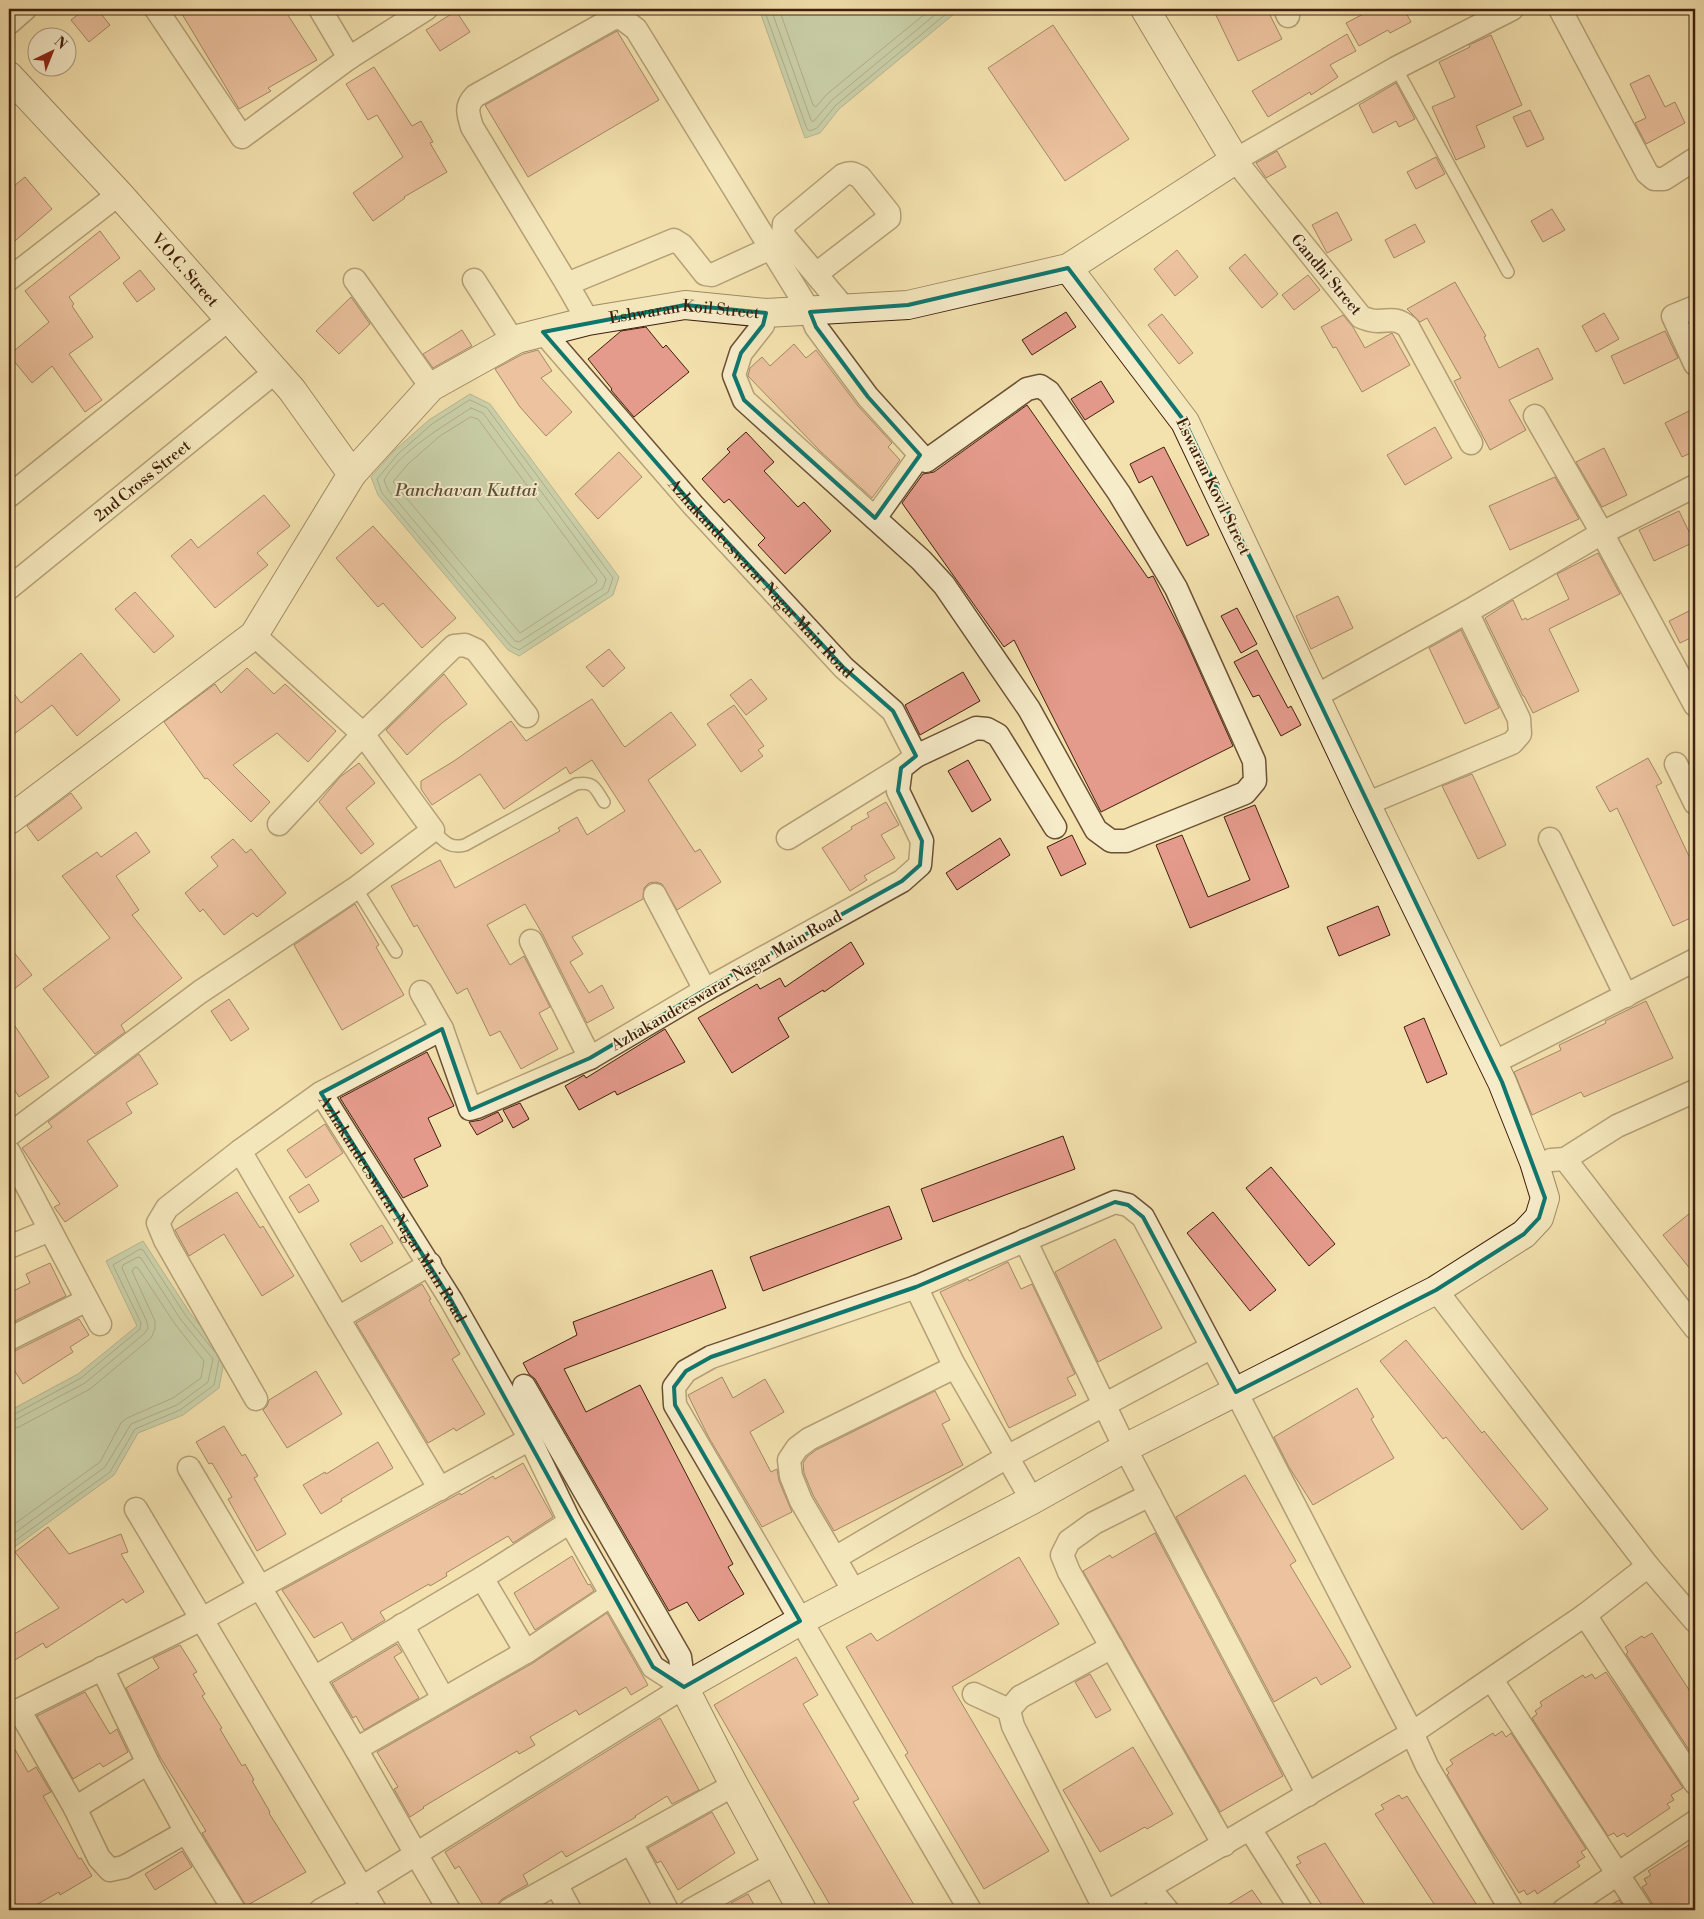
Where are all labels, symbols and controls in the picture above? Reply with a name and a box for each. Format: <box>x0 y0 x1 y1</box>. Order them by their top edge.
north arrow <box>28 28 78 78</box>
text: N <box>50 33 70 54</box>
street label: V.O.C. Street <box>146 228 223 311</box>
street label: Gandhi Street <box>1286 230 1366 320</box>
street label: Eshwaran Koil Street <box>608 296 761 328</box>
street label: Eswaran Kovil Street <box>1171 415 1255 559</box>
street label: 2nd Cross Street <box>90 436 195 526</box>
street label: Azhakandeeswarar Nagar Main Road <box>663 474 857 683</box>
water label: Panchavan Kuttai <box>394 479 537 502</box>
street label: Azhakandeeswarar Nagar Main Road <box>607 906 846 1056</box>
street label: Azhakandeeswarar Nagar Main Road <box>313 1091 471 1326</box>

